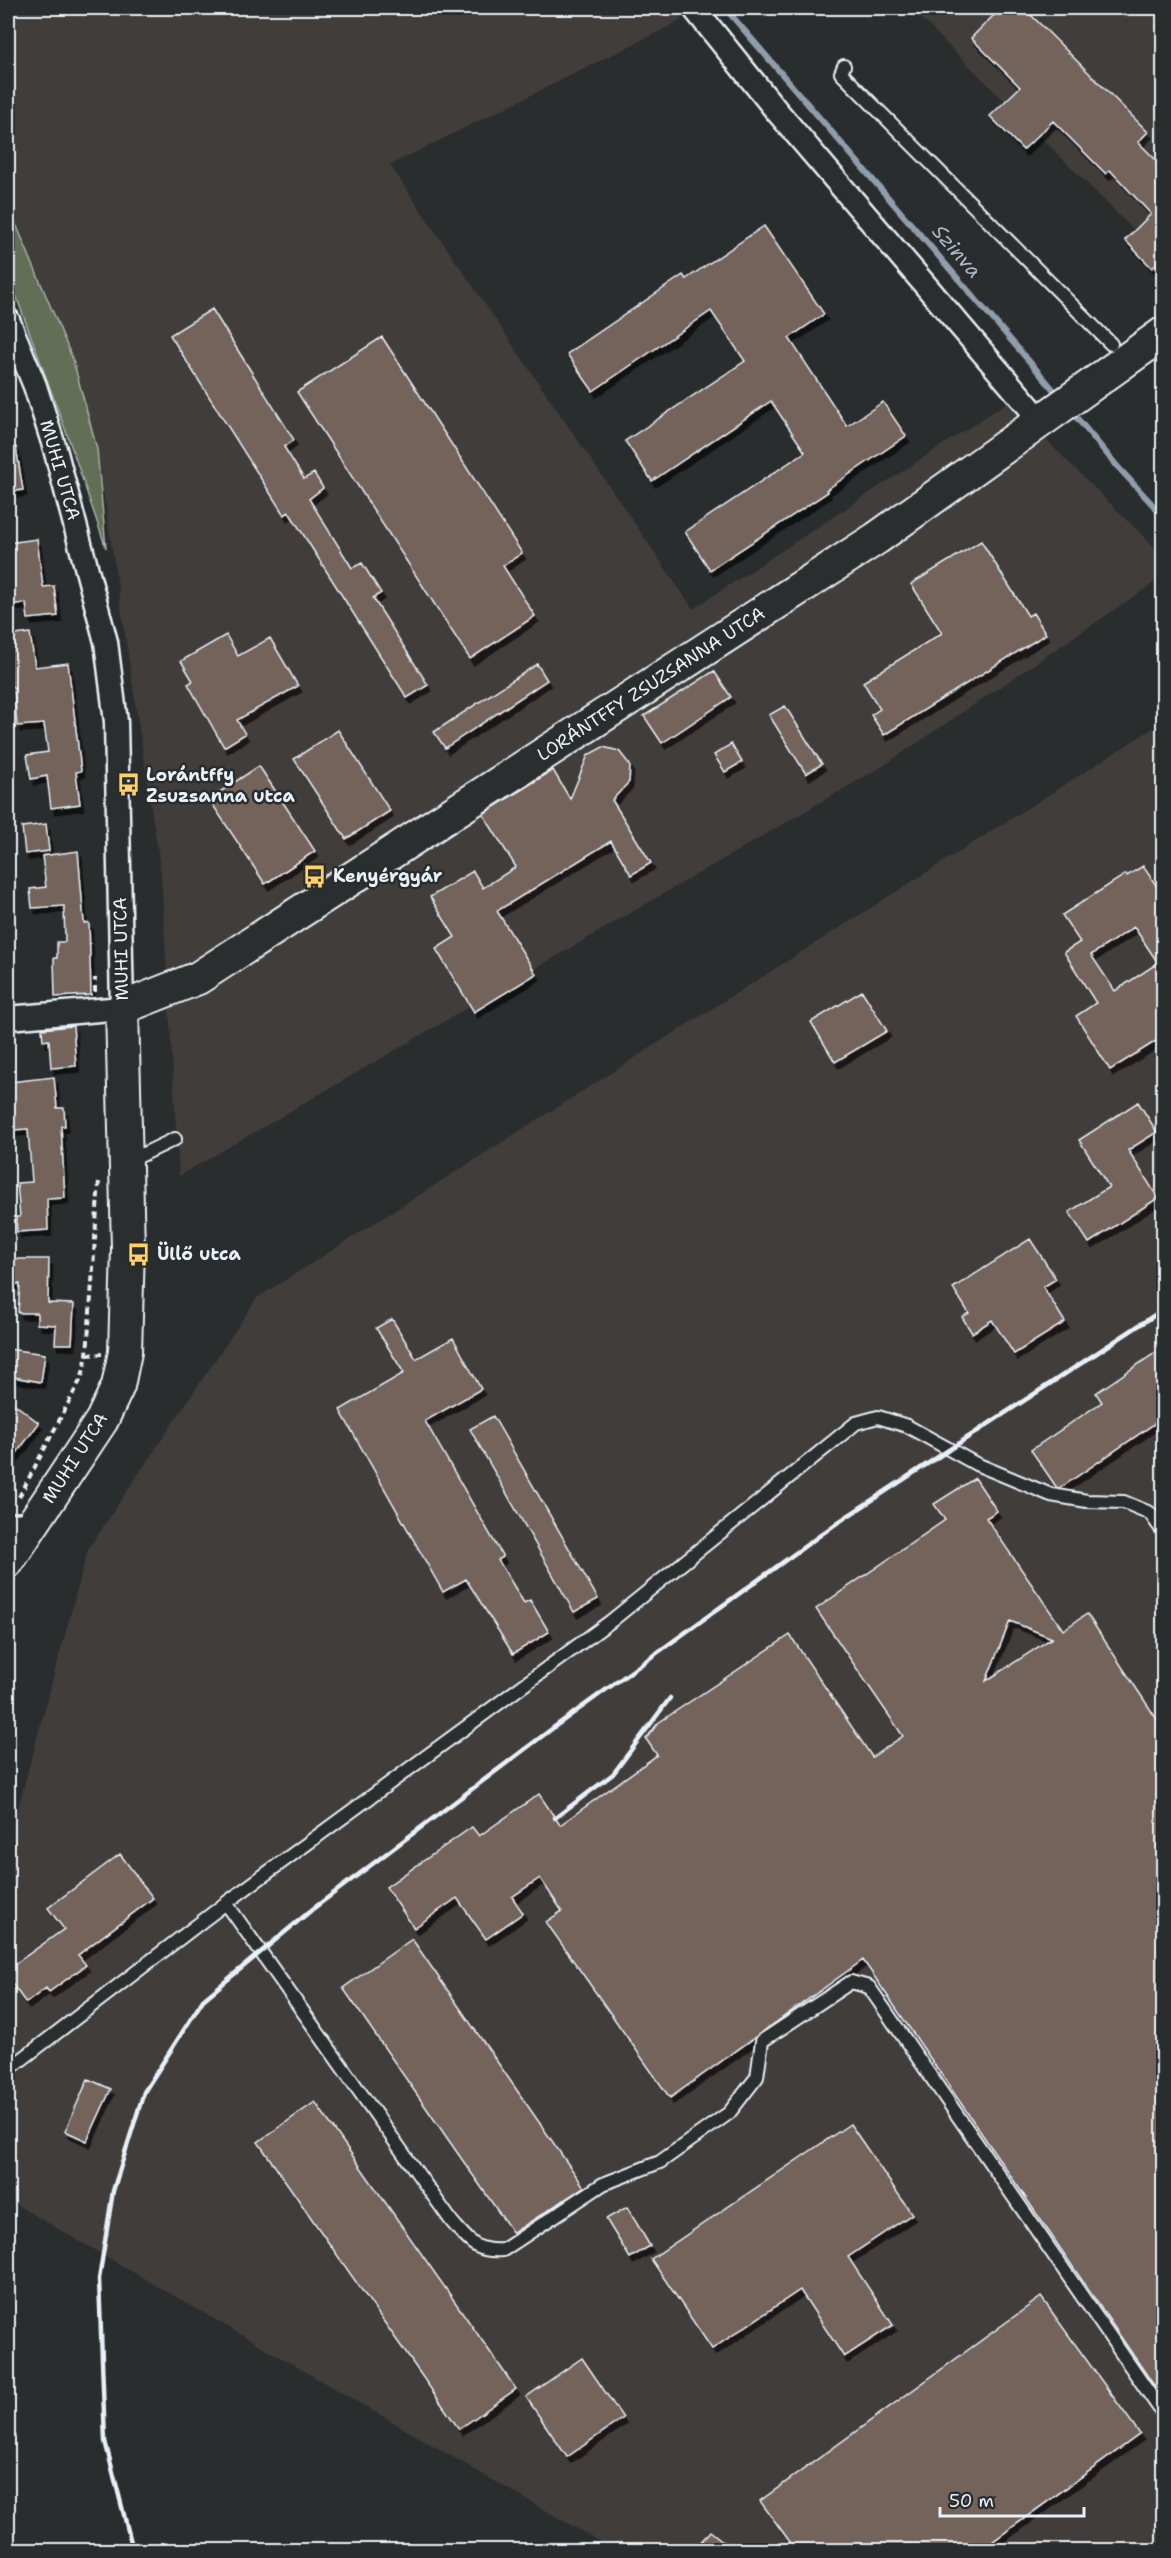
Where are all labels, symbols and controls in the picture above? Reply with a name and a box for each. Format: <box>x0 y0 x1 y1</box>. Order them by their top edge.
water label: Szinva <box>927 219 987 283</box>
street label: MUHI UTCA <box>34 417 86 523</box>
street label: LORÁNTFFY ZSUZSANNA UTCA <box>532 601 770 767</box>
place label: Lorántffy Zsuzsanna utca <box>146 763 296 808</box>
bus stop icon: Lorántffy Zsuzsanna utca <box>115 772 141 798</box>
bus stop icon: Kenyérgyár <box>302 863 328 889</box>
place label: Kenyérgyár <box>333 864 443 888</box>
street label: MUHI UTCA <box>108 897 134 1001</box>
bus stop icon: Üllő utca <box>126 1241 152 1267</box>
place label: Üllő utca <box>157 1241 242 1266</box>
street label: MUHI UTCA <box>37 1408 113 1508</box>
scale bar <box>940 2480 1084 2518</box>
text: 50 m <box>949 2489 994 2513</box>

